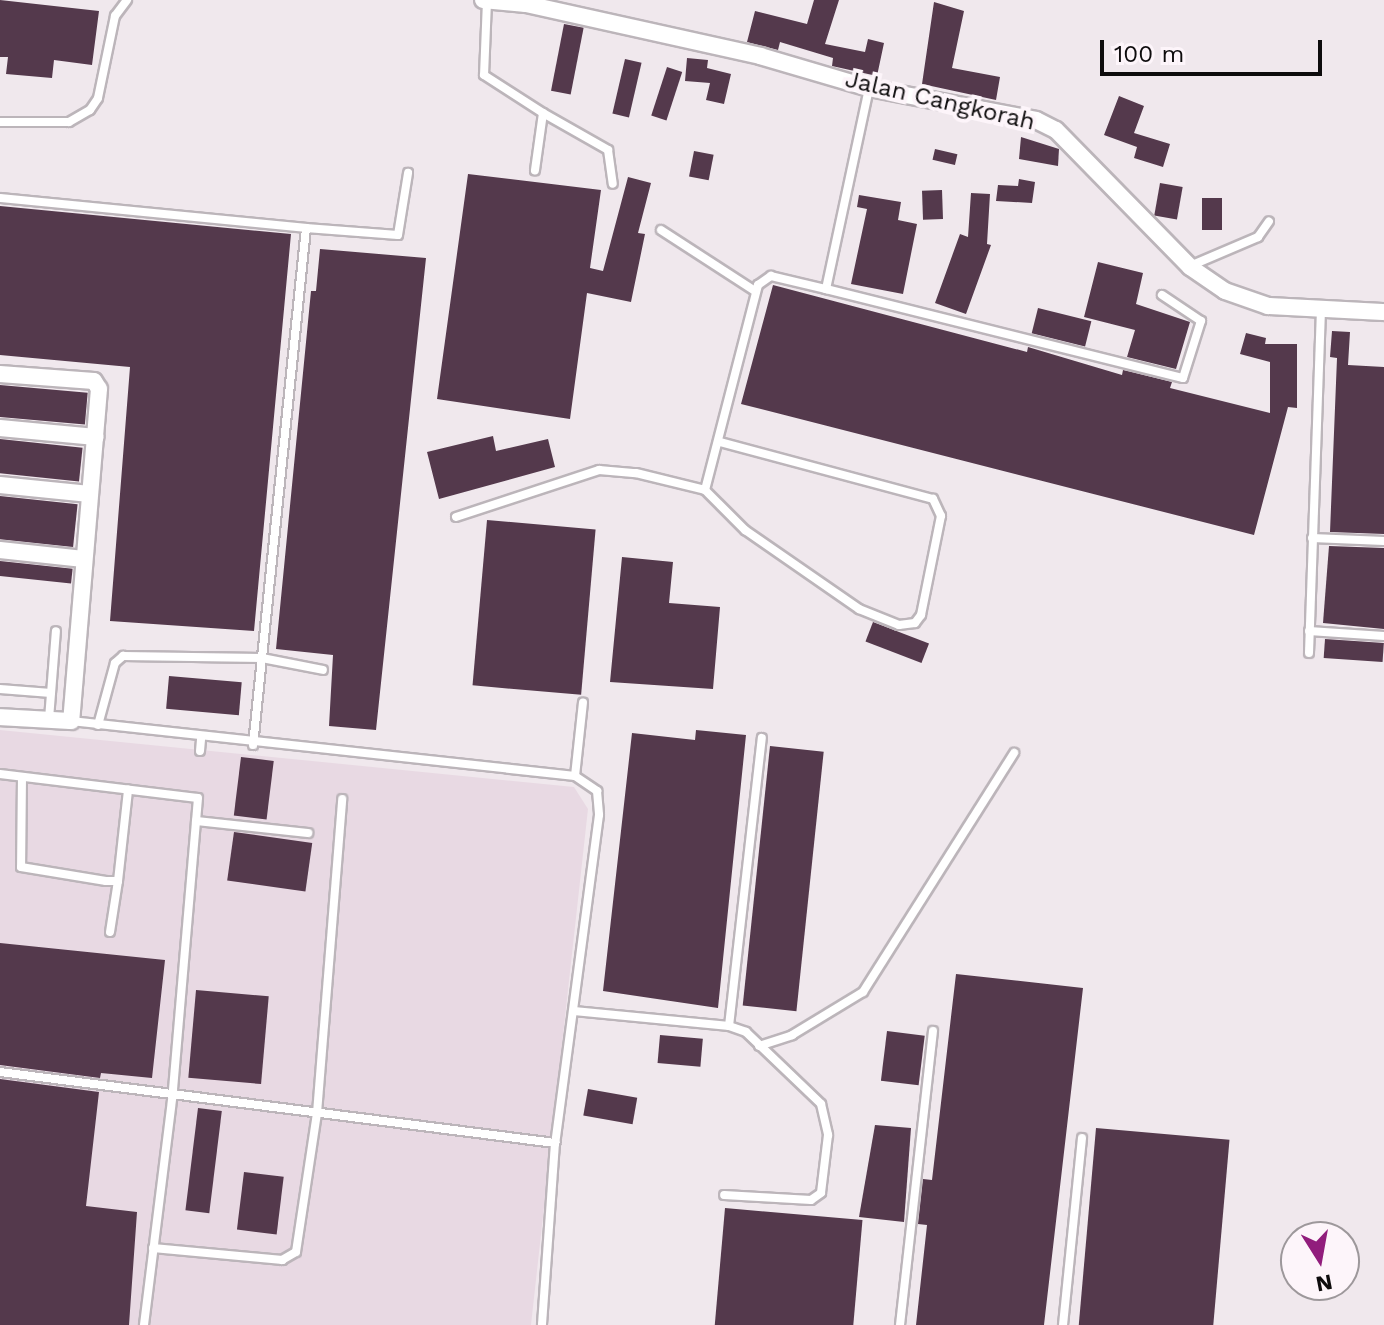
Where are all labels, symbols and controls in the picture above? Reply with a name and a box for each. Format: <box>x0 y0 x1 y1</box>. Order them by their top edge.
scale bar <box>1104 24 1326 74</box>
text: 100 m <box>1114 40 1184 68</box>
street label: Jalan Cangkorah <box>842 65 1038 137</box>
north arrow <box>1280 1221 1360 1301</box>
text: N <box>1314 1269 1335 1297</box>

